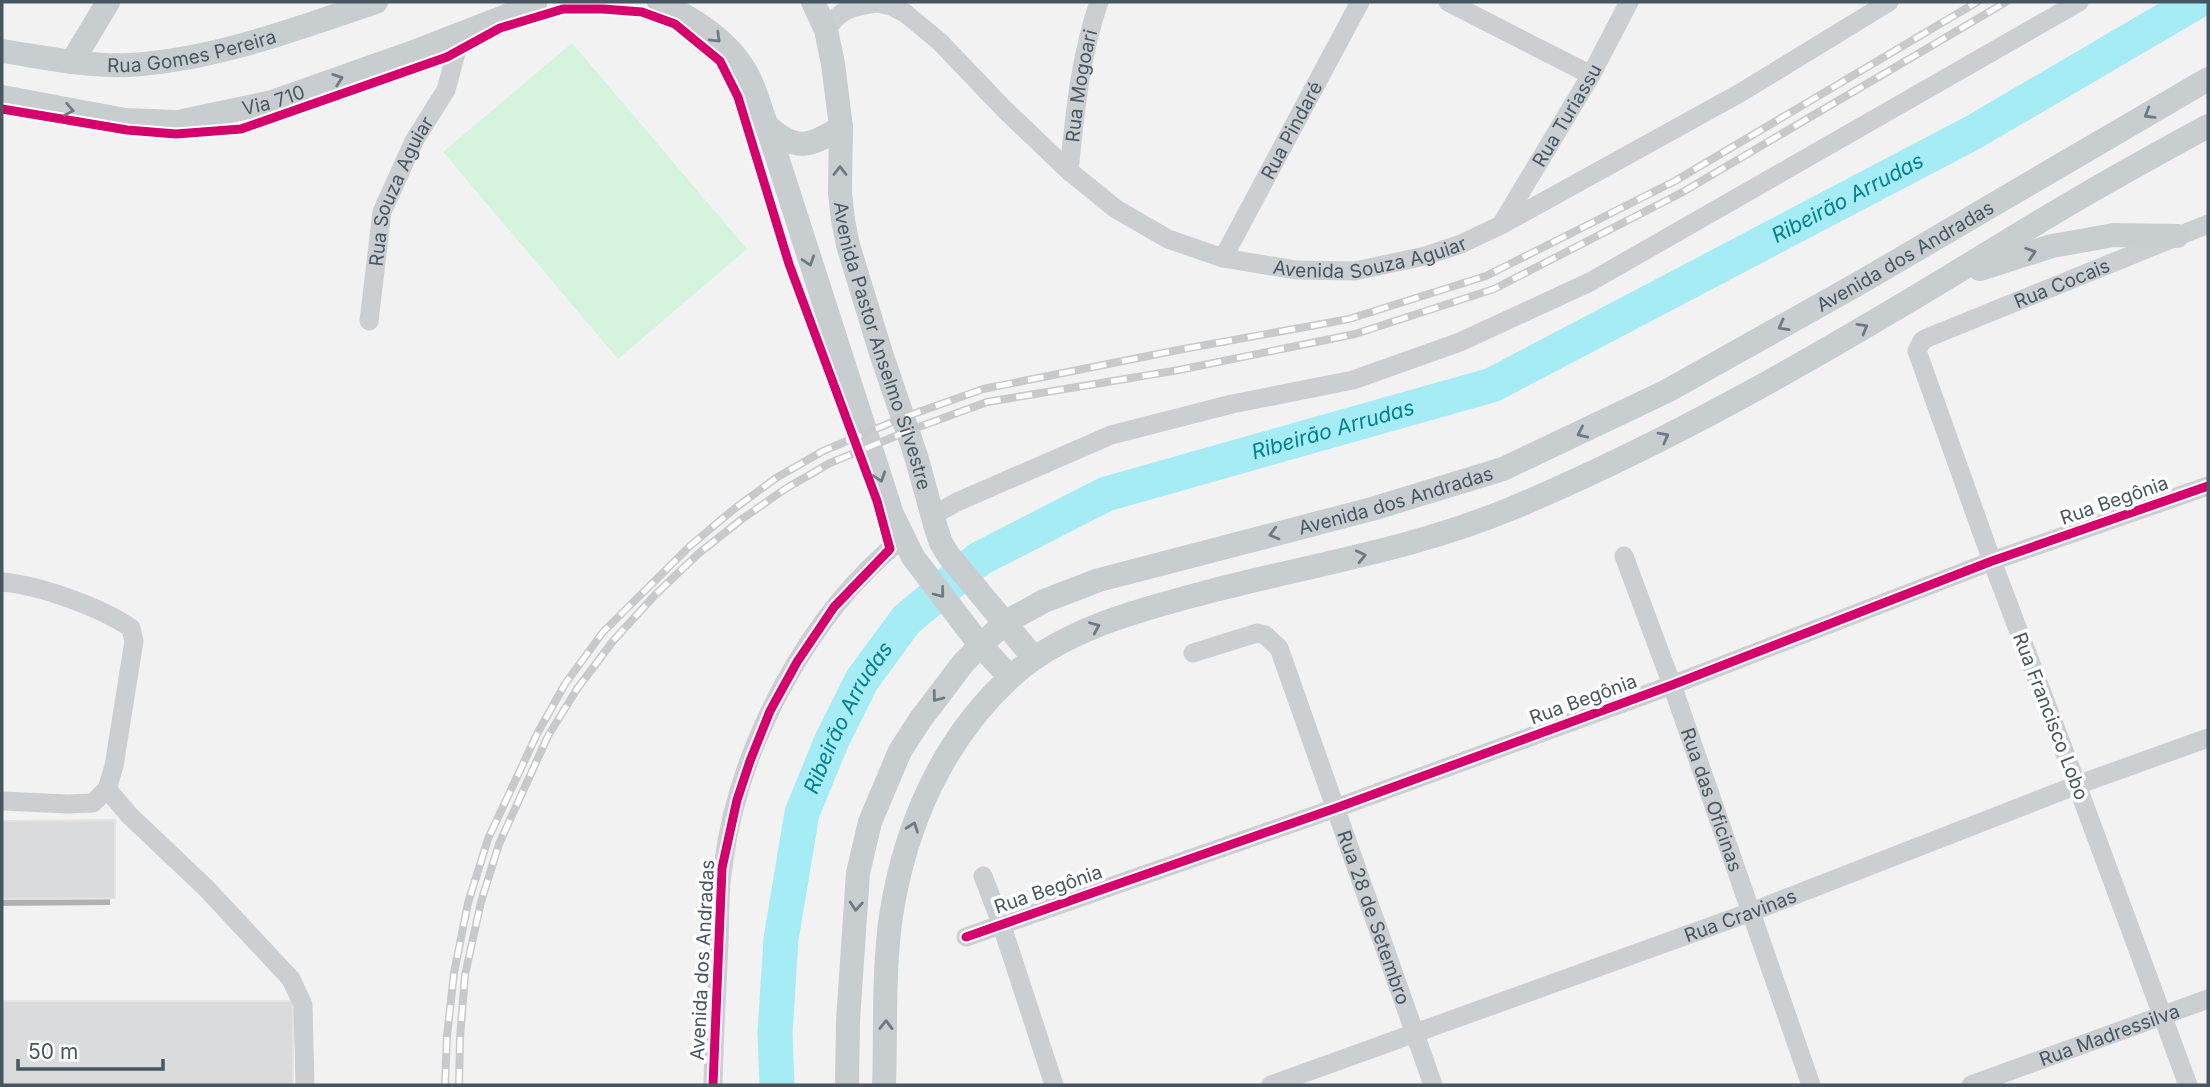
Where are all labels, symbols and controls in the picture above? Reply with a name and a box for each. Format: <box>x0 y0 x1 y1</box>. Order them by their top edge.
street label: Rua Gomes Pereira <box>107 25 279 77</box>
street label: Rua Mogoari <box>1061 27 1102 143</box>
one-way arrow <box>708 29 721 42</box>
street label: Rua Turiassu <box>1528 60 1607 171</box>
one-way arrow <box>332 73 344 87</box>
street label: Rua Pindaré <box>1256 77 1327 183</box>
street label: Via 710 <box>240 80 308 120</box>
one-way arrow <box>63 101 75 116</box>
one-way arrow <box>2144 105 2157 118</box>
street label: Rua Souza Aguiar <box>365 112 439 267</box>
water label: Ribeirão Arrudas <box>1767 148 1928 248</box>
one-way arrow <box>832 165 848 176</box>
street label: Avenida dos Andradas <box>1812 196 1998 317</box>
street label: Avenida Pastor Anselmo Silvestre <box>829 201 936 493</box>
street label: Avenida Souza Aguiar <box>1271 232 1471 284</box>
one-way arrow <box>2025 246 2037 261</box>
one-way arrow <box>801 254 815 267</box>
street label: Rua Cocais <box>2011 254 2113 313</box>
one-way arrow <box>1778 318 1790 331</box>
one-way arrow <box>1855 323 1868 336</box>
water label: Ribeirão Arrudas <box>1249 395 1417 464</box>
one-way arrow <box>1577 425 1590 439</box>
one-way arrow <box>1656 432 1669 446</box>
street label: Avenida dos Andradas <box>1296 462 1496 540</box>
one-way arrow <box>872 471 886 483</box>
street label: Rua Begônia <box>2057 471 2171 530</box>
one-way arrow <box>1268 526 1280 540</box>
one-way arrow <box>1355 549 1367 564</box>
one-way arrow <box>932 585 945 597</box>
one-way arrow <box>1088 622 1100 636</box>
street label: Rua Francisco Lobo <box>2008 629 2093 803</box>
water label: Ribeirão Arrudas <box>798 637 898 797</box>
street label: Rua Begônia <box>1526 669 1640 730</box>
one-way arrow <box>933 690 945 702</box>
street label: Rua das Oficinas <box>1676 725 1747 875</box>
one-way arrow <box>905 821 919 833</box>
street label: Rua 28 de Setembro <box>1332 827 1415 1008</box>
street label: Avenida dos Andradas <box>686 859 719 1061</box>
street label: Rua Begônia <box>991 860 1105 919</box>
street label: Rua Cravinas <box>1681 884 1800 947</box>
one-way arrow <box>849 901 864 912</box>
street label: Rua Madressilva <box>2036 999 2183 1071</box>
one-way arrow <box>878 1020 894 1030</box>
scale bar <box>18 1028 163 1072</box>
text: 50 m <box>28 1039 78 1064</box>

